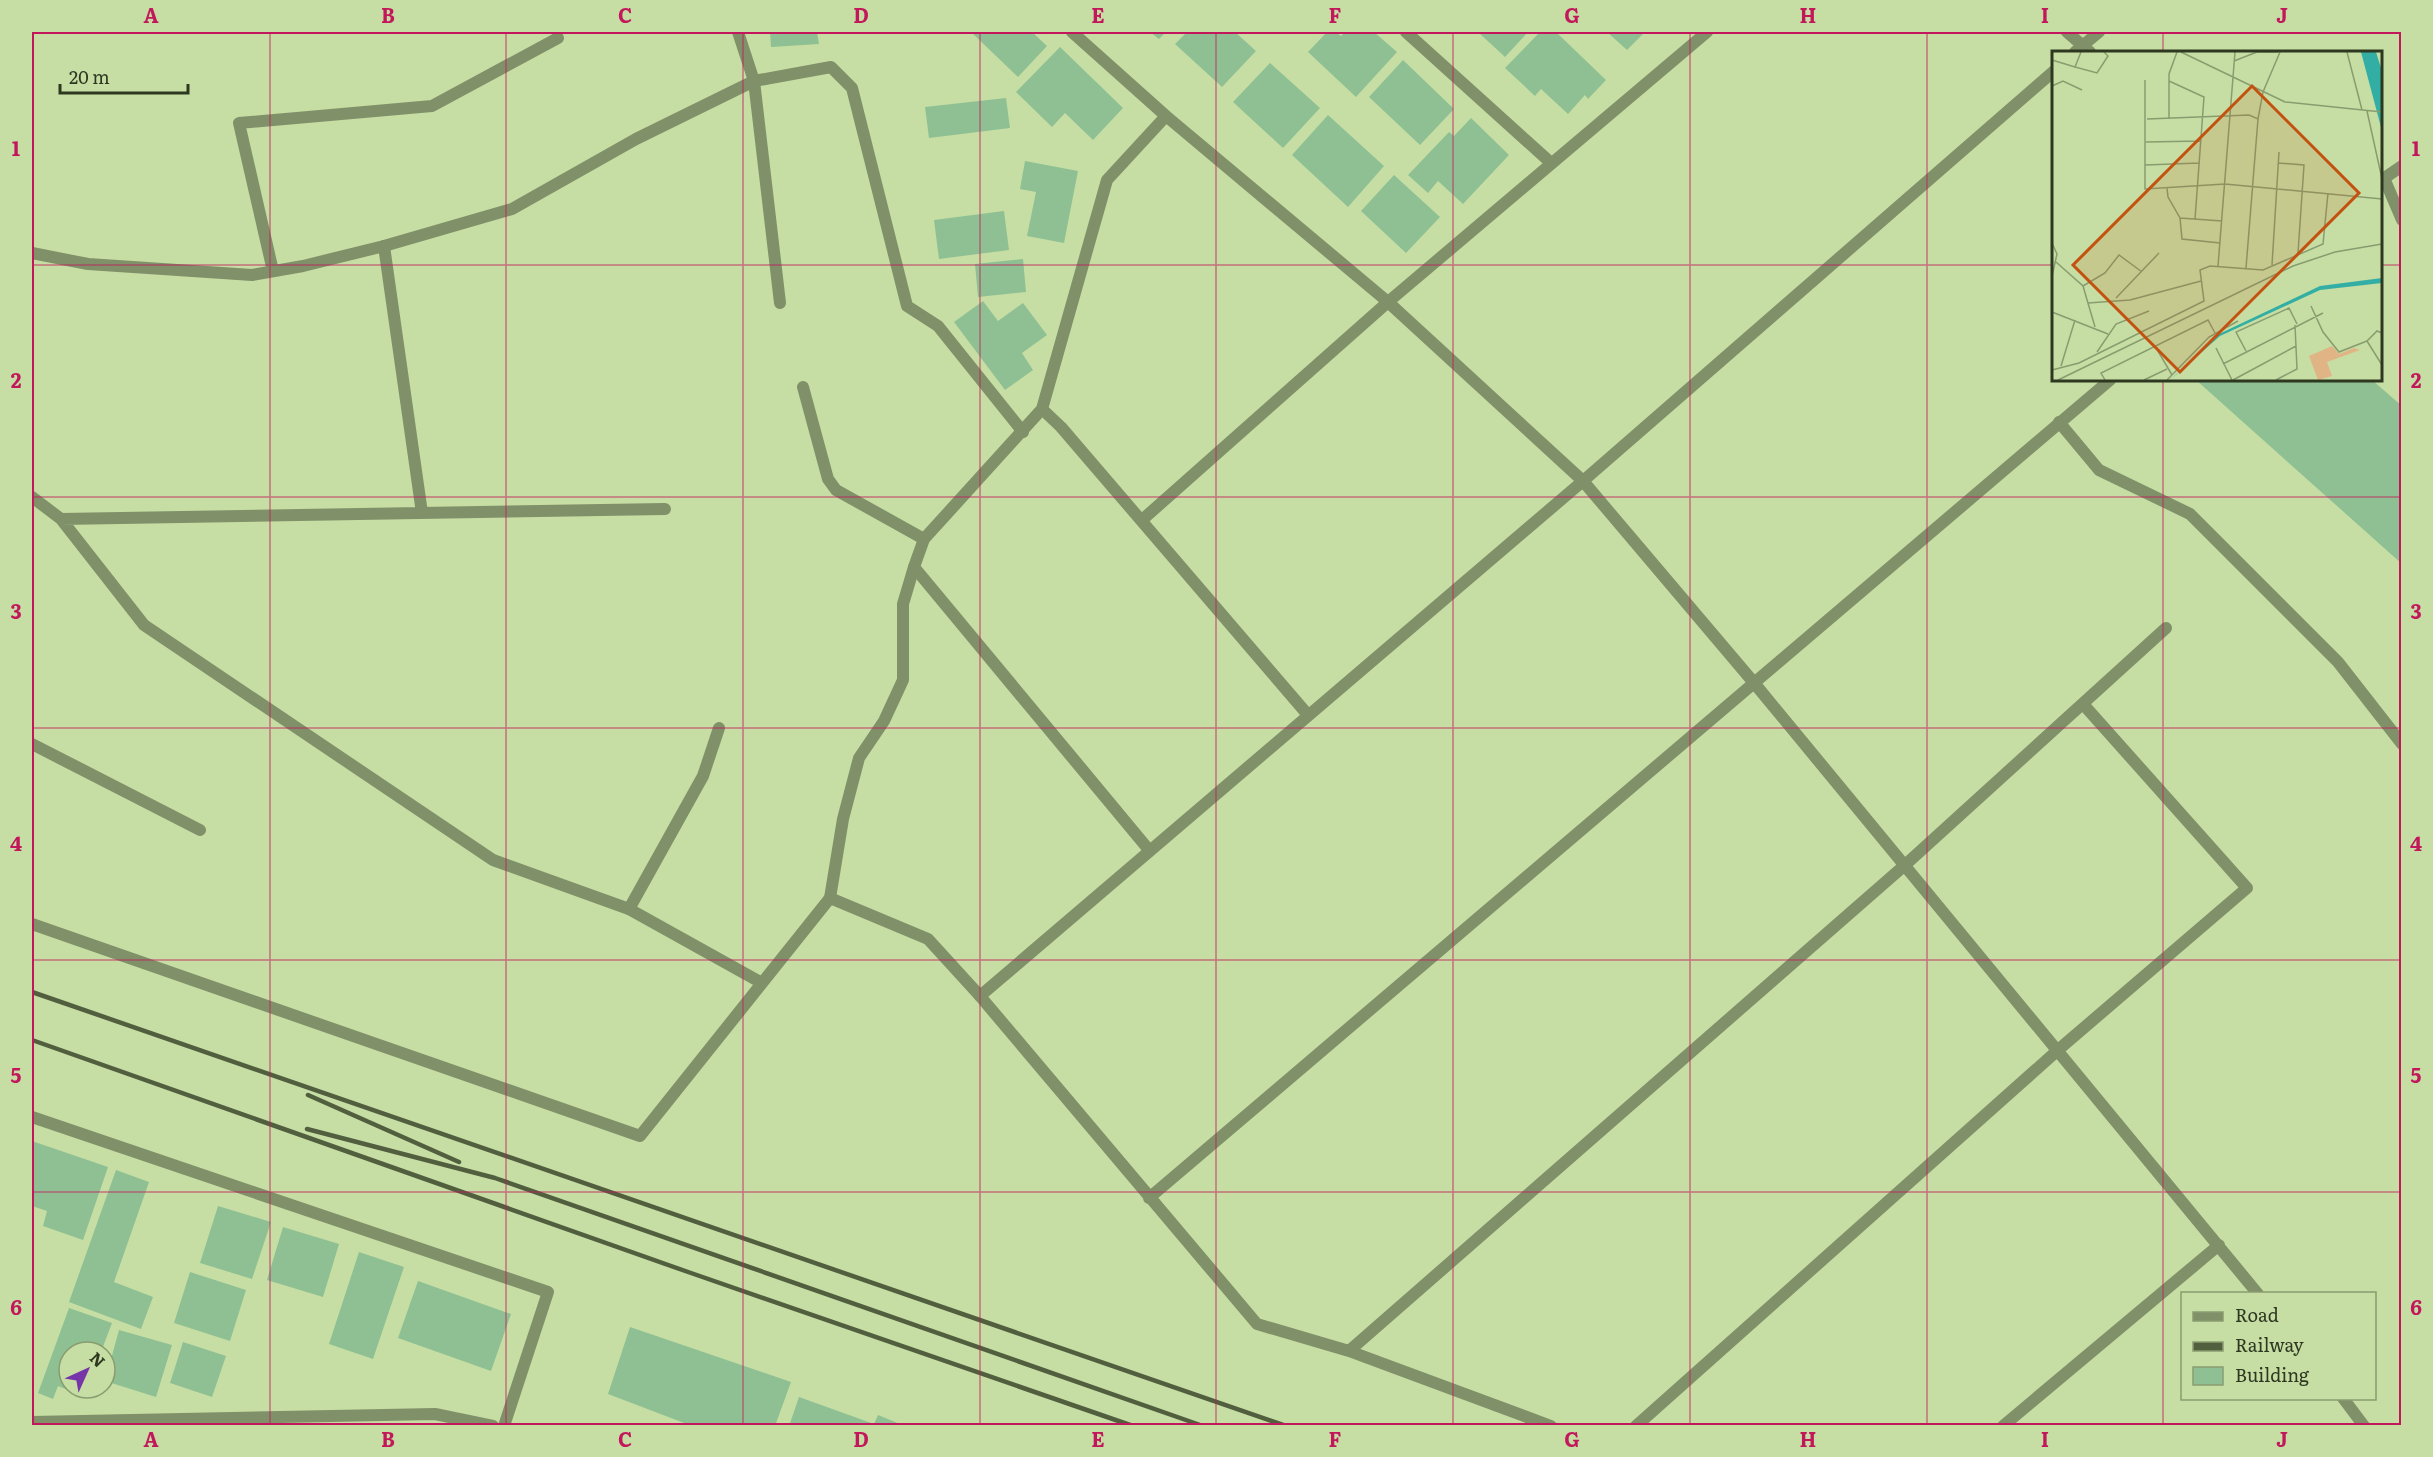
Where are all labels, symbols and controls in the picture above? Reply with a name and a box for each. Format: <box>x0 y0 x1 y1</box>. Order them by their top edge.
text: A <box>143 0 159 29</box>
text: B <box>381 0 395 29</box>
text: C <box>618 0 632 29</box>
text: D <box>853 0 869 29</box>
text: E <box>1091 0 1105 29</box>
text: F <box>1329 0 1342 29</box>
text: G <box>1564 0 1580 29</box>
text: H <box>1800 0 1816 29</box>
text: I <box>2041 0 2049 29</box>
text: J <box>2276 0 2288 29</box>
inset map <box>2052 51 2382 381</box>
scale bar <box>60 57 188 95</box>
text: 20 m <box>69 63 110 90</box>
text: 1 <box>12 132 20 162</box>
text: 1 <box>2412 132 2420 162</box>
text: 2 <box>11 364 22 394</box>
text: 2 <box>2411 364 2422 394</box>
text: 3 <box>10 595 22 625</box>
text: 3 <box>2410 595 2422 625</box>
text: 4 <box>10 827 22 857</box>
text: 4 <box>2410 827 2422 857</box>
text: 5 <box>11 1059 22 1089</box>
text: 5 <box>2411 1059 2422 1089</box>
text: 6 <box>10 1291 22 1321</box>
text: 6 <box>2410 1291 2422 1321</box>
legend <box>2181 1292 2376 1400</box>
text: Road <box>2235 1301 2279 1328</box>
text: Railway <box>2235 1331 2304 1358</box>
north arrow <box>57 1340 117 1400</box>
text: N <box>85 1345 112 1372</box>
text: Building <box>2235 1361 2310 1388</box>
text: A <box>143 1423 159 1453</box>
text: B <box>381 1423 395 1453</box>
text: C <box>618 1423 632 1453</box>
text: D <box>853 1423 869 1453</box>
text: E <box>1091 1423 1105 1453</box>
text: F <box>1329 1423 1342 1453</box>
text: G <box>1564 1423 1580 1453</box>
text: H <box>1800 1423 1816 1453</box>
text: I <box>2041 1423 2049 1453</box>
text: J <box>2276 1423 2288 1453</box>

